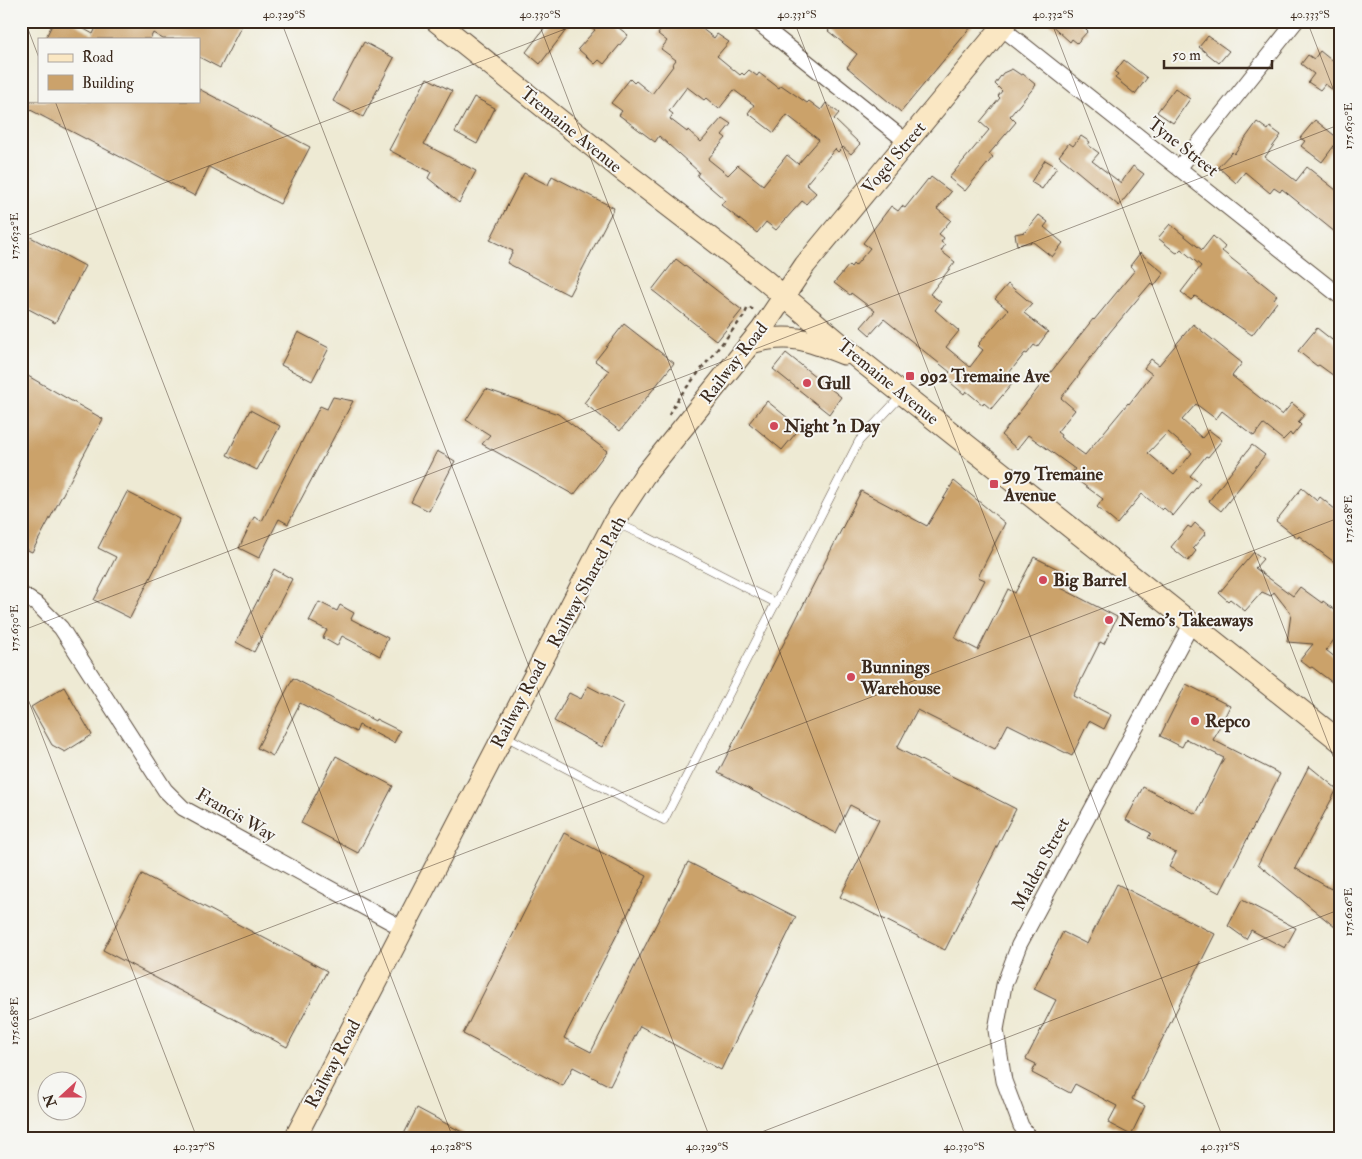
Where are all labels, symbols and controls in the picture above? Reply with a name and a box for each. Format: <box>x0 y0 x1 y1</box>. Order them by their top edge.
text: 40.329°S <box>263 7 305 22</box>
text: 40.330°S <box>519 7 561 22</box>
text: 40.331°S <box>777 7 817 22</box>
text: 40.332°S <box>1032 7 1074 22</box>
text: 40.333°S <box>1290 7 1330 22</box>
legend <box>38 38 200 102</box>
scale bar <box>1164 38 1272 70</box>
text: 50 m <box>1172 46 1201 65</box>
text: Road <box>82 48 114 67</box>
text: Building <box>82 74 134 93</box>
street label: Tremaine Avenue <box>515 82 627 178</box>
text: 175.630°E <box>1341 102 1356 149</box>
street label: Tyne Street <box>1143 112 1223 182</box>
street label: Vogel Street <box>857 117 931 199</box>
text: 175.632°E <box>7 212 22 259</box>
street label: Railway Road <box>695 318 773 408</box>
street label: Tremaine Avenue <box>832 334 944 430</box>
place label: 992 Tremaine Ave <box>918 365 1050 388</box>
marker: 992 Tremaine Ave <box>904 370 916 382</box>
place label: Gull <box>817 372 851 395</box>
marker: Gull <box>801 377 813 389</box>
place label: Night 'n Day <box>783 415 881 438</box>
marker: Night 'n Day <box>768 420 780 432</box>
place label: 979 Tremaine Avenue <box>1002 463 1104 507</box>
marker: 979 Tremaine Avenue <box>988 478 1000 490</box>
text: 175.628°E <box>1341 495 1356 543</box>
street label: Railway Shared Path <box>543 512 632 652</box>
place label: Big Barrel <box>1053 569 1127 592</box>
marker: Big Barrel <box>1037 574 1049 586</box>
text: 175.630°E <box>7 604 22 651</box>
place label: Nemo's Takeaways <box>1118 609 1253 632</box>
marker: Nemo's Takeaways <box>1103 614 1115 626</box>
street label: Railway Road <box>486 656 552 752</box>
place label: Bunnings Warehouse <box>860 656 941 700</box>
marker: Bunnings Warehouse <box>845 671 857 683</box>
place label: Repco <box>1205 710 1251 733</box>
marker: Repco <box>1189 715 1201 727</box>
street label: Francis Way <box>192 783 281 848</box>
street label: Malden Street <box>1007 813 1075 914</box>
text: 175.626°E <box>1341 888 1356 936</box>
text: 175.628°E <box>7 997 22 1045</box>
street label: Railway Road <box>300 1016 366 1112</box>
north arrow <box>38 1072 88 1122</box>
text: N <box>40 1091 61 1110</box>
text: 40.327°S <box>173 1139 215 1154</box>
text: 40.328°S <box>430 1139 472 1154</box>
text: 40.329°S <box>686 1139 728 1154</box>
text: 40.330°S <box>943 1139 985 1154</box>
text: 40.331°S <box>1200 1139 1240 1154</box>

